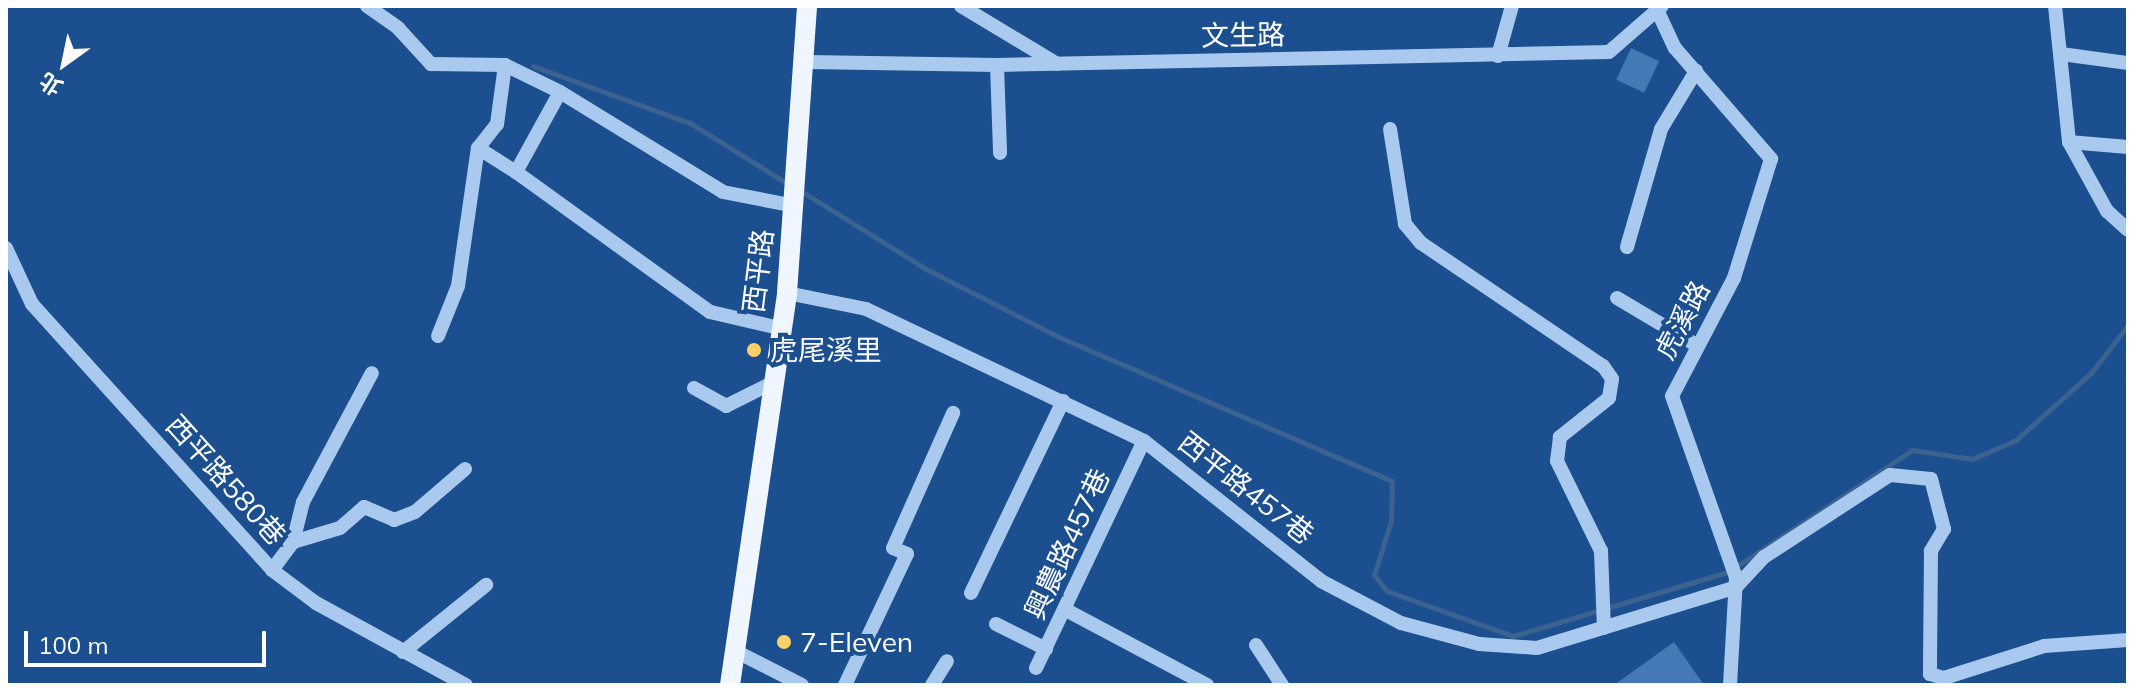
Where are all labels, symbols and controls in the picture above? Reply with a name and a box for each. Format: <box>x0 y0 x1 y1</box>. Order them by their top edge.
street label: 文生路 <box>1201 17 1285 53</box>
north arrow <box>24 24 104 104</box>
text: 北 <box>34 66 68 102</box>
street label: 西平路 <box>736 227 780 315</box>
street label: 虎溪路 <box>1647 275 1717 365</box>
place label: 虎尾溪里 <box>770 333 882 367</box>
marker: 虎尾溪里 <box>745 341 763 359</box>
street label: 西平路580巷 <box>159 408 293 552</box>
street label: 西平路457巷 <box>1172 425 1320 551</box>
street label: 興農路457巷 <box>1017 463 1117 625</box>
scale bar <box>28 615 270 665</box>
place label: 7-Eleven <box>800 625 913 659</box>
text: 100 m <box>38 630 109 660</box>
marker: 7-Eleven <box>775 633 793 651</box>

